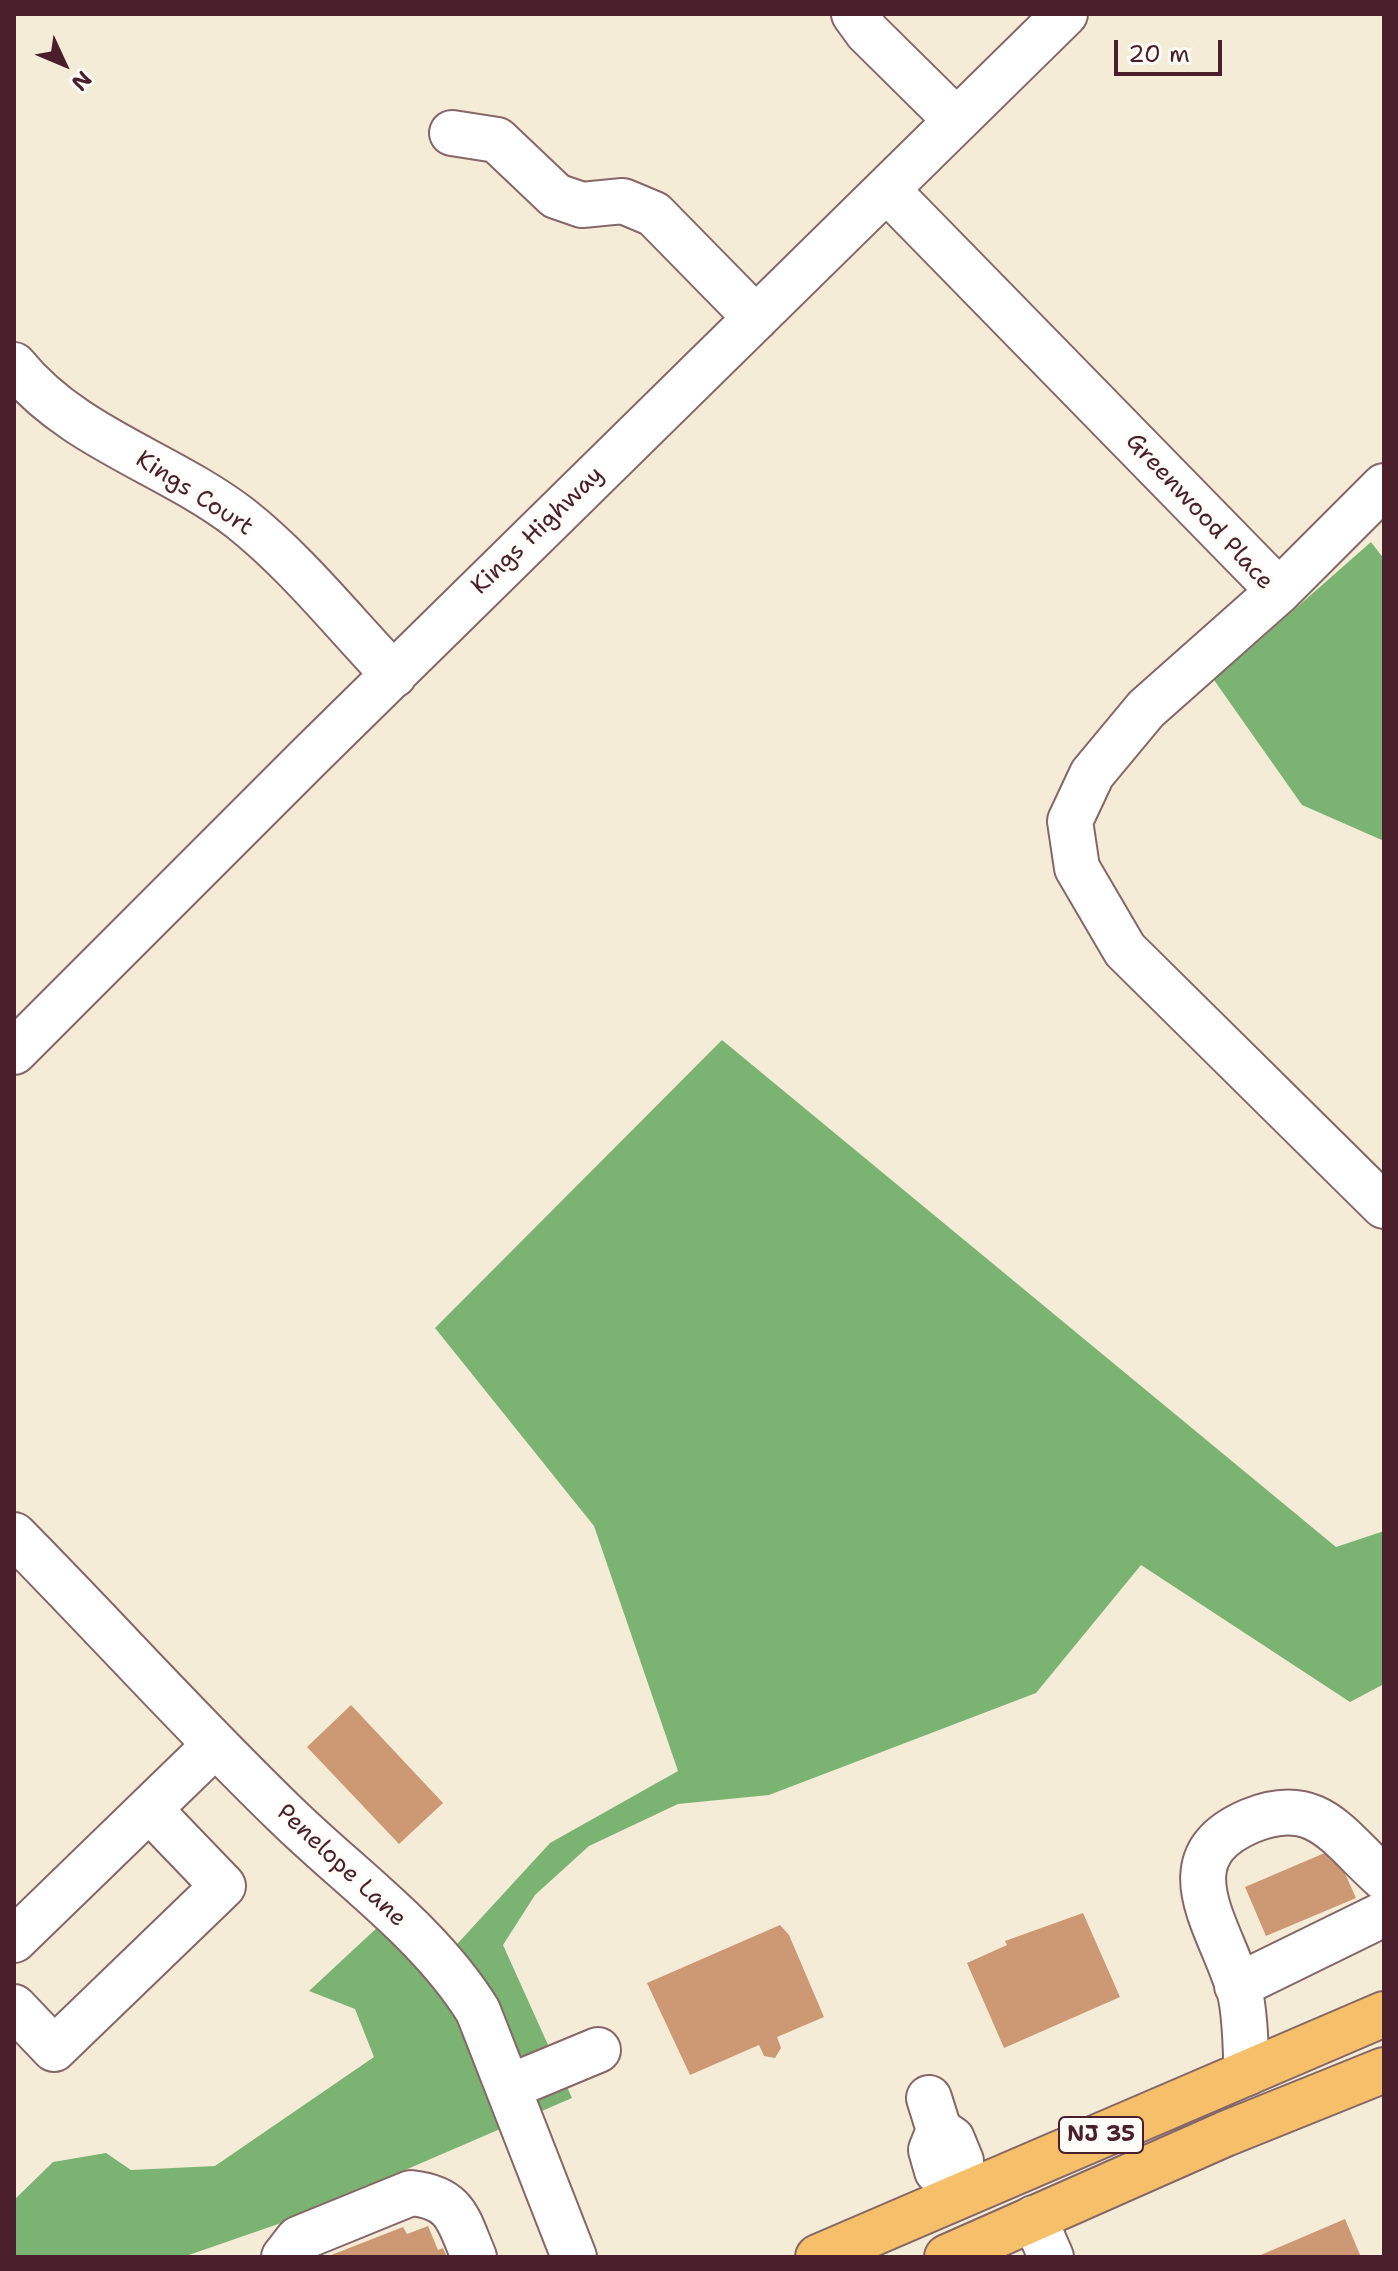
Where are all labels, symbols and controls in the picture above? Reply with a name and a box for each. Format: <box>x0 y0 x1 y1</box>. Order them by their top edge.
north arrow <box>24 24 104 104</box>
scale bar <box>1118 24 1226 74</box>
text: 20 m <box>1128 38 1190 70</box>
text: N <box>65 65 98 97</box>
street label: Greenwood Place <box>1119 428 1279 596</box>
street label: Kings Court <box>130 445 258 543</box>
street label: Kings Highway <box>466 461 610 601</box>
street label: Penelope Lane <box>270 1799 412 1933</box>
road number: NJ 35 <box>1059 2117 1143 2153</box>

